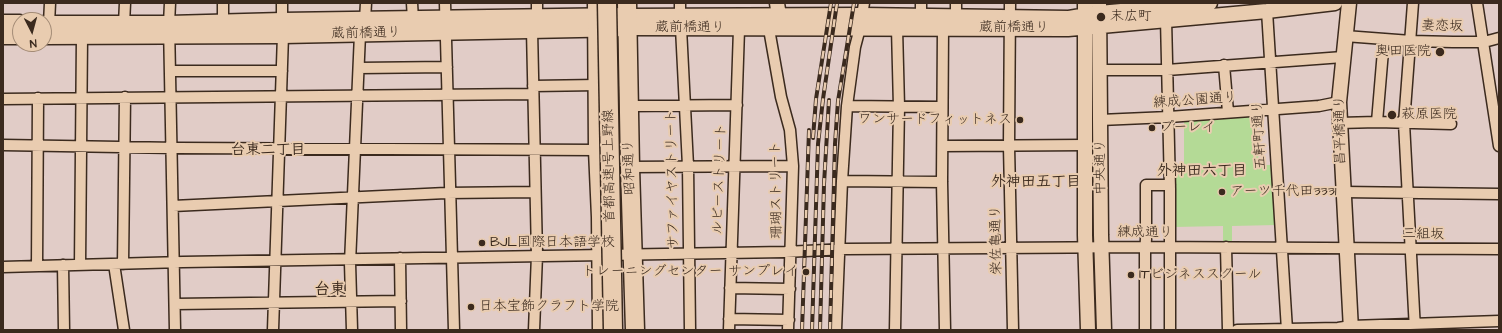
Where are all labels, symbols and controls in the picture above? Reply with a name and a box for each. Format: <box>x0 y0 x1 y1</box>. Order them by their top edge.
place label: 末広町 <box>1110 9 1152 25</box>
marker: 末広町 <box>1095 11 1107 23</box>
north arrow <box>12 12 52 52</box>
street label: 妻恋坂 <box>1421 18 1463 36</box>
street label: 蔵前橋通り <box>655 20 725 36</box>
street label: 蔵前橋通り <box>979 20 1049 36</box>
street label: 蔵前橋通り <box>331 25 401 43</box>
text: N <box>29 36 37 51</box>
place label: 奥田医院 <box>1375 44 1431 60</box>
marker: 奥田医院 <box>1434 46 1446 58</box>
street label: 練成公園通り <box>1153 90 1237 112</box>
street label: 昌平橋通り <box>1332 95 1350 165</box>
street label: 五軒町通り <box>1250 100 1270 170</box>
place label: 萩原医院 <box>1401 107 1457 123</box>
street label: 首都高速1号上野線 <box>601 109 619 223</box>
street label: サファイヤストリート <box>663 109 683 249</box>
marker: 萩原医院 <box>1386 109 1398 121</box>
place label: ワンサードフィットネス <box>858 112 1012 128</box>
marker: ワンサードフィットネス <box>1015 115 1025 125</box>
place label: プーレイ <box>1160 120 1215 136</box>
street label: ルビーストリート <box>710 123 730 235</box>
marker: プーレイ <box>1147 123 1157 133</box>
street label: 昭和通り <box>621 139 639 195</box>
street label: 中央通り <box>1093 139 1109 195</box>
street label: 珊瑚ストリート <box>768 141 786 239</box>
district label: 台東二丁目 <box>231 142 305 160</box>
district label: 外神田六丁目 <box>1157 163 1247 181</box>
district label: 外神田五丁目 <box>991 174 1081 192</box>
place label: アーツ千代田3331 <box>1230 184 1337 200</box>
marker: アーツ千代田3331 <box>1217 187 1227 197</box>
street label: 栄佐亀通り <box>988 205 1006 275</box>
street label: 練成通り <box>1117 225 1173 241</box>
street label: 三組坂 <box>1402 226 1444 244</box>
place label: BJL国際日本語学校 <box>490 235 615 251</box>
marker: BJL国際日本語学校 <box>477 238 487 248</box>
place label: トレーニングセンター サンプレイ <box>582 264 798 280</box>
marker: トレーニングセンター サンプレイ <box>801 267 811 277</box>
place label: ITビジネススクール <box>1139 267 1262 283</box>
marker: ITビジネススクール <box>1126 270 1136 280</box>
district label: 台東 <box>314 281 346 301</box>
place label: 日本宝飾クラフト学院 <box>479 299 619 315</box>
marker: 日本宝飾クラフト学院 <box>466 302 476 312</box>

